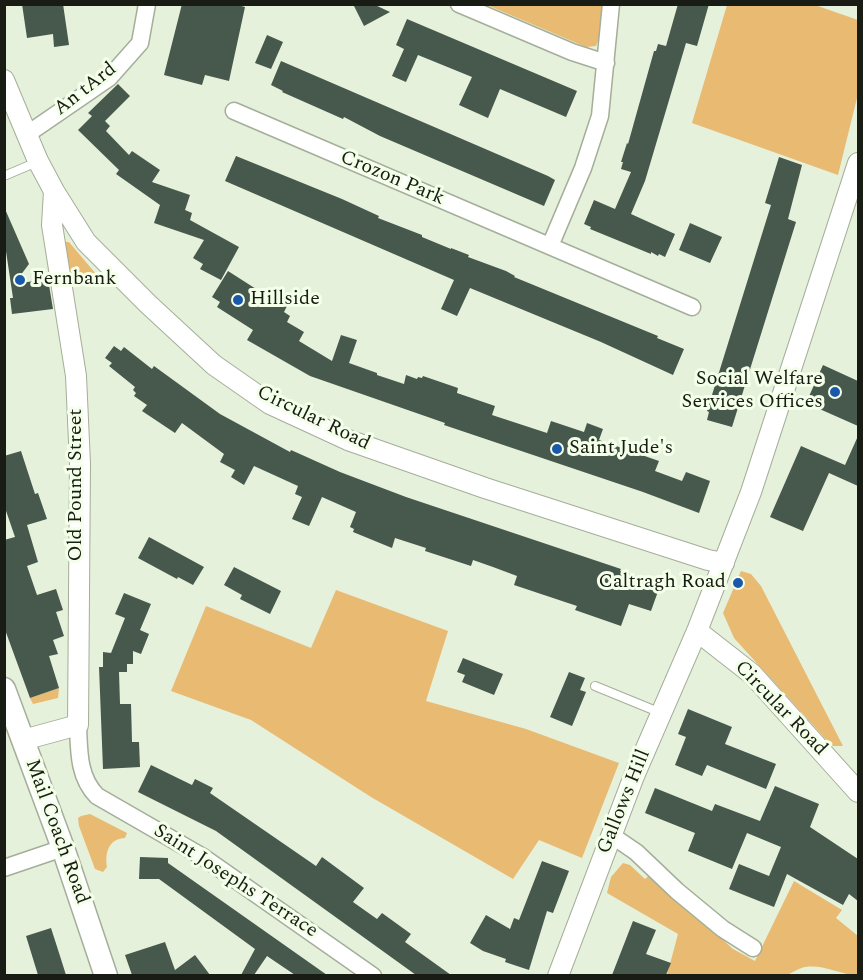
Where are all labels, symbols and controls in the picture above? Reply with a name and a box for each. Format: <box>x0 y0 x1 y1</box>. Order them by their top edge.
street label: An tArd <box>50 58 122 122</box>
street label: Crozon Park <box>336 146 448 212</box>
place label: Fernbank <box>32 268 117 292</box>
marker: Fernbank <box>13 273 27 287</box>
place label: Hillside <box>250 288 320 312</box>
marker: Hillside <box>231 293 245 307</box>
place label: Social Welfare Services Offices <box>681 368 823 415</box>
street label: Circular Road <box>252 381 374 457</box>
marker: Social Welfare Services Offices <box>828 385 842 399</box>
street label: Old Pound Street <box>65 409 89 561</box>
place label: Saint Jude's <box>569 437 673 461</box>
marker: Saint Jude's <box>550 442 564 456</box>
place label: Caltragh Road <box>598 571 726 595</box>
marker: Caltragh Road <box>731 576 745 590</box>
street label: Circular Road <box>729 656 831 762</box>
street label: Gallows Hill <box>593 746 657 858</box>
street label: Mail Coach Road <box>19 756 93 908</box>
street label: Saint Josephs Terrace <box>148 820 322 944</box>

